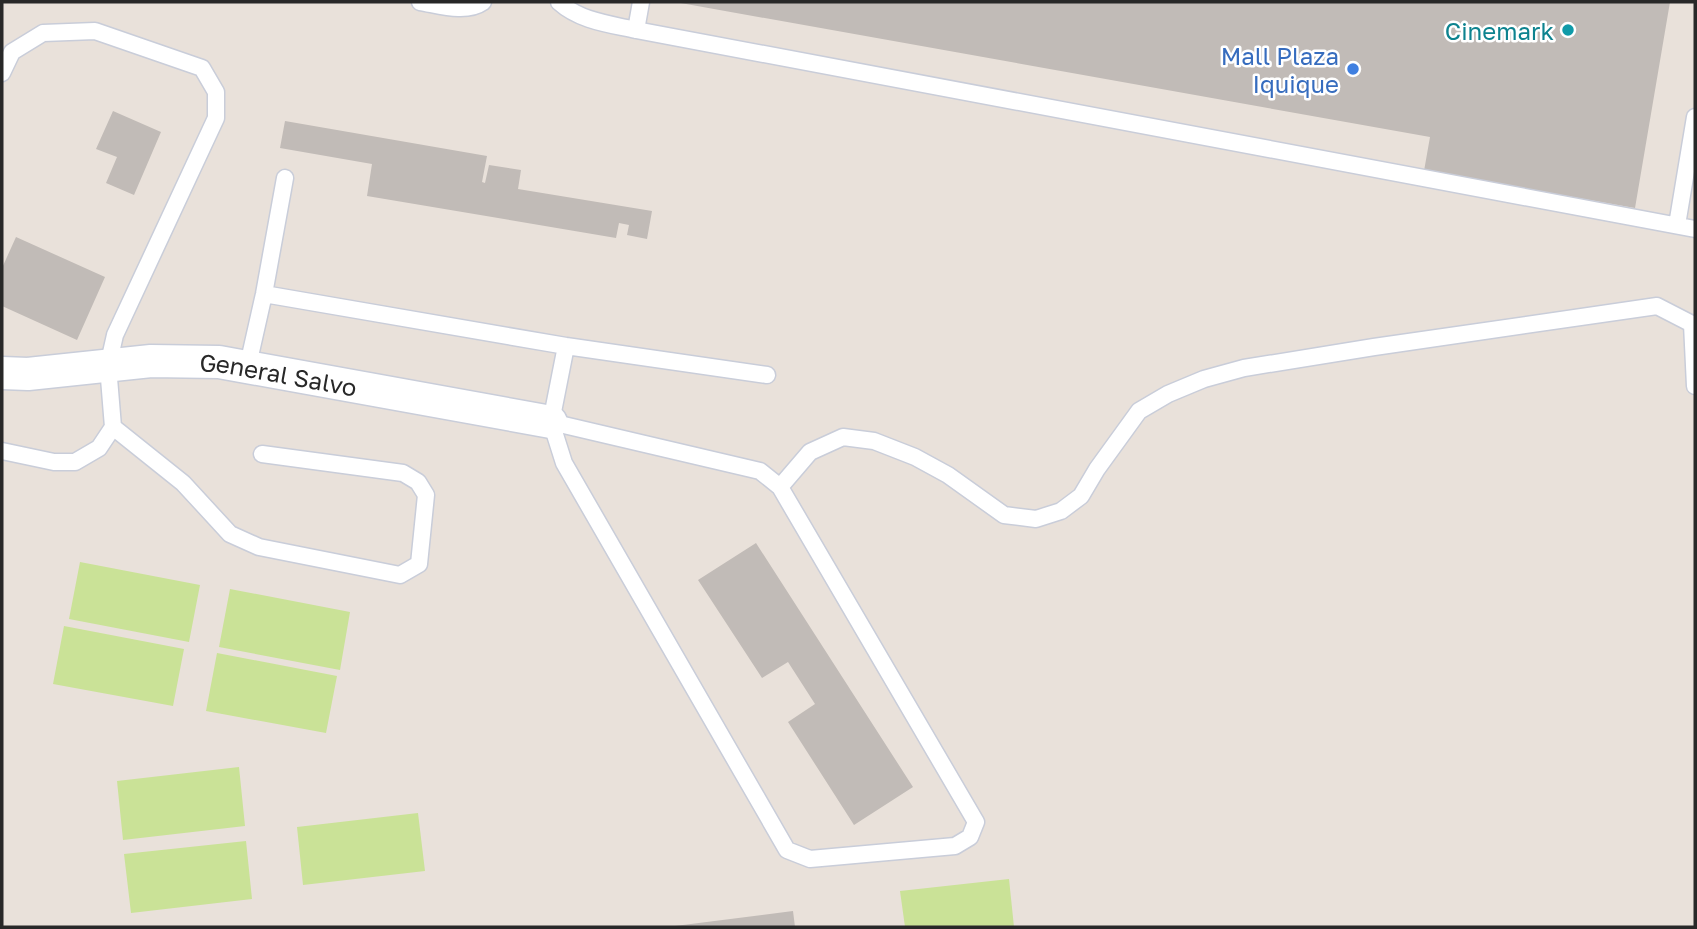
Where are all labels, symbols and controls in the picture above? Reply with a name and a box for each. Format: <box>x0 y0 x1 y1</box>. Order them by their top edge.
place label: Cinemark <box>1445 16 1554 45</box>
marker: Cinemark <box>1560 22 1576 38</box>
place label: Mall Plaza Iquique <box>1221 41 1339 98</box>
marker: Mall Plaza Iquique <box>1345 61 1361 77</box>
street label: General Salvo <box>199 347 359 401</box>

